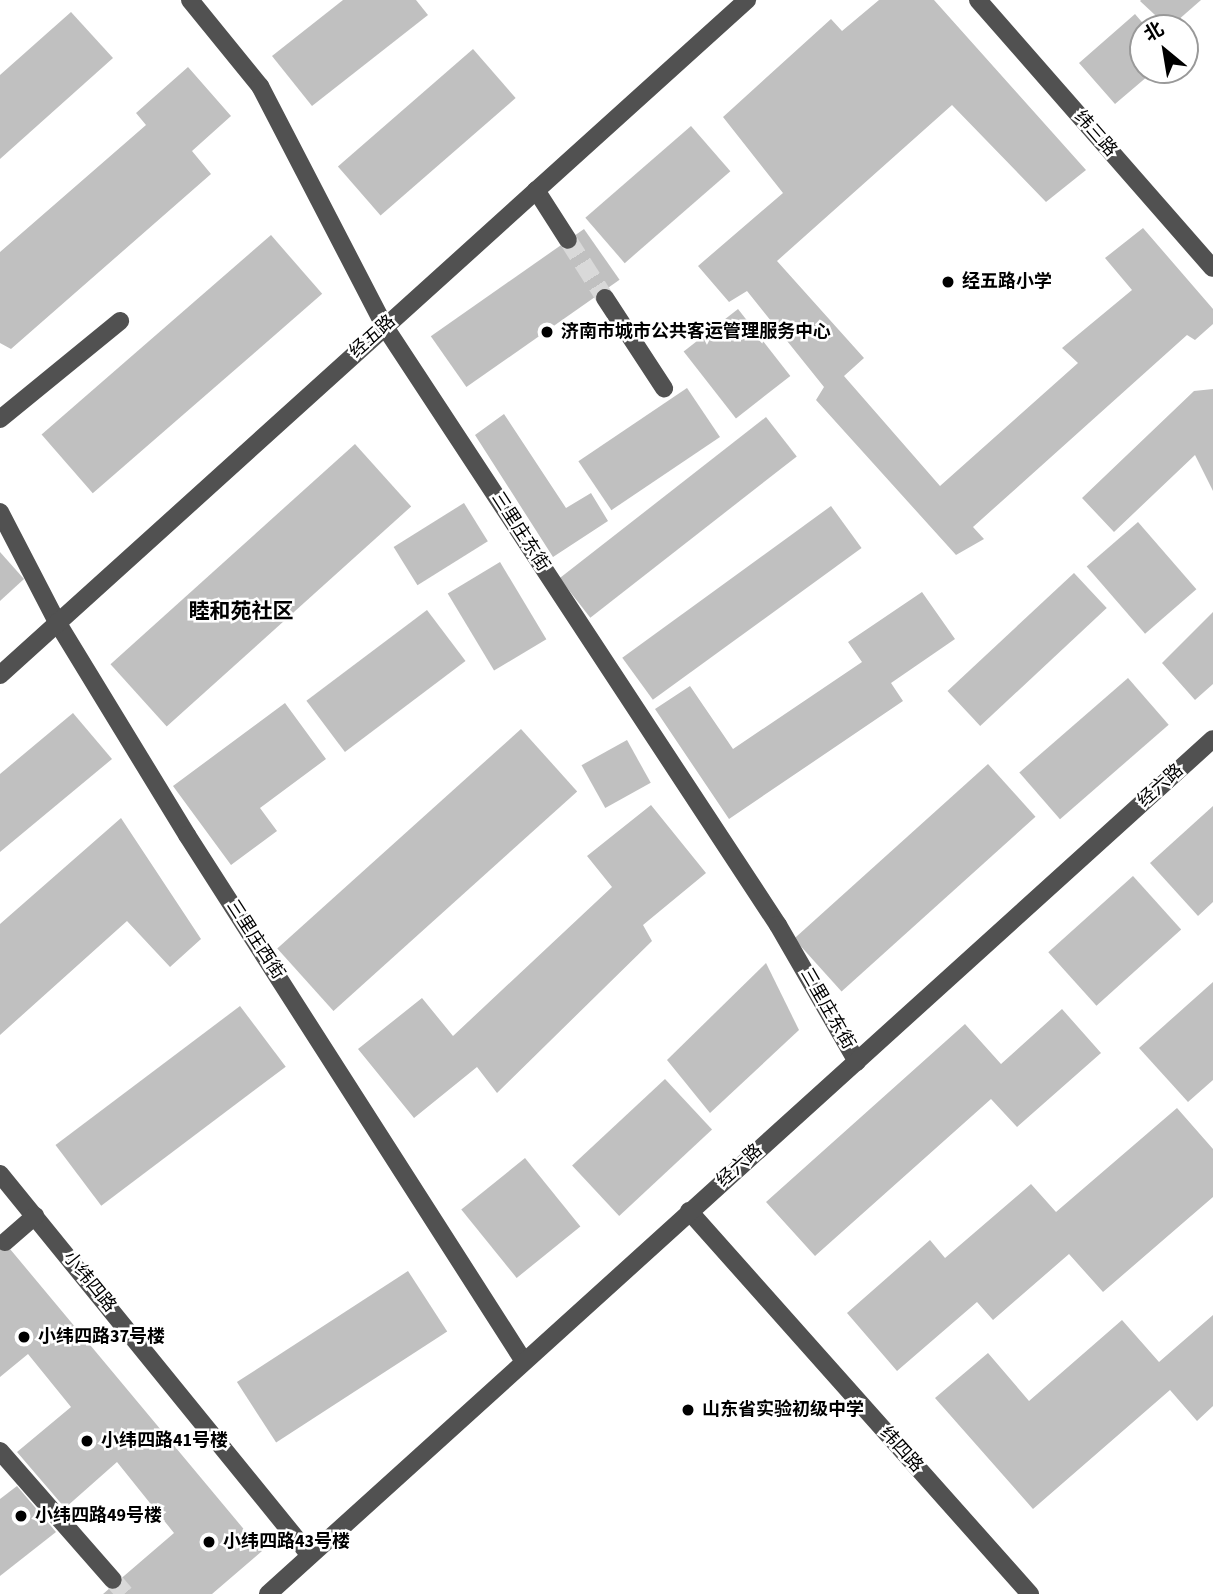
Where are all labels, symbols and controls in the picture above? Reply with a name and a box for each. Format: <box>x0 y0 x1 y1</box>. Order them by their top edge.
north arrow <box>1129 14 1199 84</box>
text: 北 <box>1139 16 1169 49</box>
street label: 纬三路 <box>1069 107 1121 161</box>
place label: 经五路小学 <box>962 271 1052 293</box>
marker: 经五路小学 <box>940 274 956 290</box>
street label: 经五路 <box>346 311 400 363</box>
place label: 济南市城市公共客运管理服务中心 <box>561 321 831 343</box>
marker: 济南市城市公共客运管理服务中心 <box>539 324 555 340</box>
street label: 三里庄东街 <box>486 488 554 576</box>
district label: 睦和苑社区 <box>189 598 293 624</box>
street label: 经六路 <box>1134 760 1188 812</box>
street label: 三里庄西街 <box>221 896 289 984</box>
street label: 三里庄东街 <box>795 965 859 1053</box>
street label: 经六路 <box>713 1140 767 1192</box>
street label: 小纬四路 <box>58 1247 120 1317</box>
place label: 小纬四路37号楼 <box>38 1326 165 1348</box>
marker: 小纬四路37号楼 <box>16 1329 32 1345</box>
place label: 山东省实验初级中学 <box>702 1399 864 1421</box>
marker: 山东省实验初级中学 <box>680 1402 696 1418</box>
street label: 纬四路 <box>875 1423 927 1477</box>
place label: 小纬四路41号楼 <box>101 1430 228 1452</box>
marker: 小纬四路41号楼 <box>79 1433 95 1449</box>
place label: 小纬四路49号楼 <box>35 1505 162 1527</box>
marker: 小纬四路49号楼 <box>13 1508 29 1524</box>
place label: 小纬四路43号楼 <box>223 1531 350 1553</box>
marker: 小纬四路43号楼 <box>201 1534 217 1550</box>

